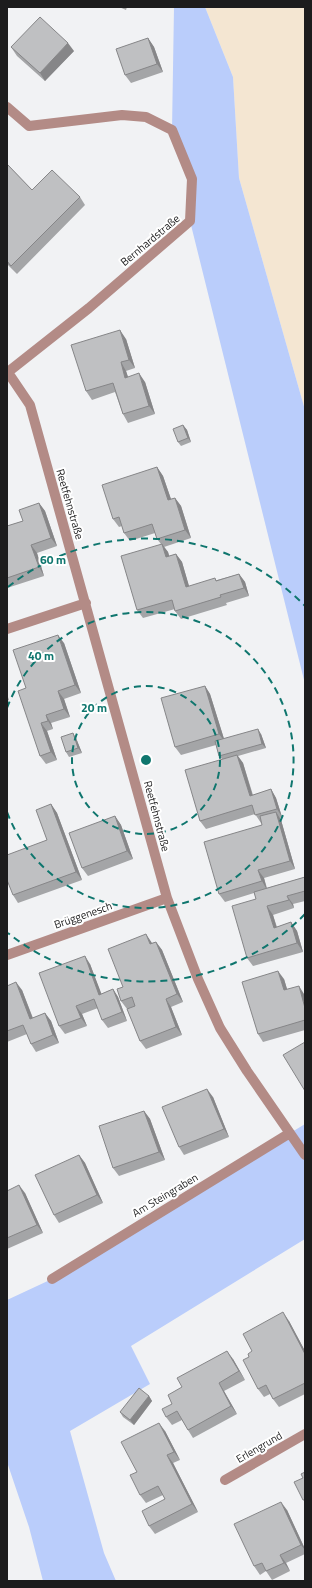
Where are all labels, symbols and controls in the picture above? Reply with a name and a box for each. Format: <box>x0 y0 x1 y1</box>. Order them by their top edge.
street label: Bernhardstraße <box>117 210 183 270</box>
street label: Reetfehnstraße <box>52 467 88 542</box>
text: 60 m <box>40 550 66 569</box>
text: 40 m <box>28 646 54 665</box>
text: 20 m <box>81 698 107 717</box>
centre of rings <box>139 753 153 767</box>
street label: Reetfehnstraße <box>140 779 174 854</box>
street label: Brüggenesch <box>52 898 114 932</box>
street label: Am Steingraben <box>129 1169 201 1221</box>
street label: Erlengrund <box>233 1427 285 1467</box>

